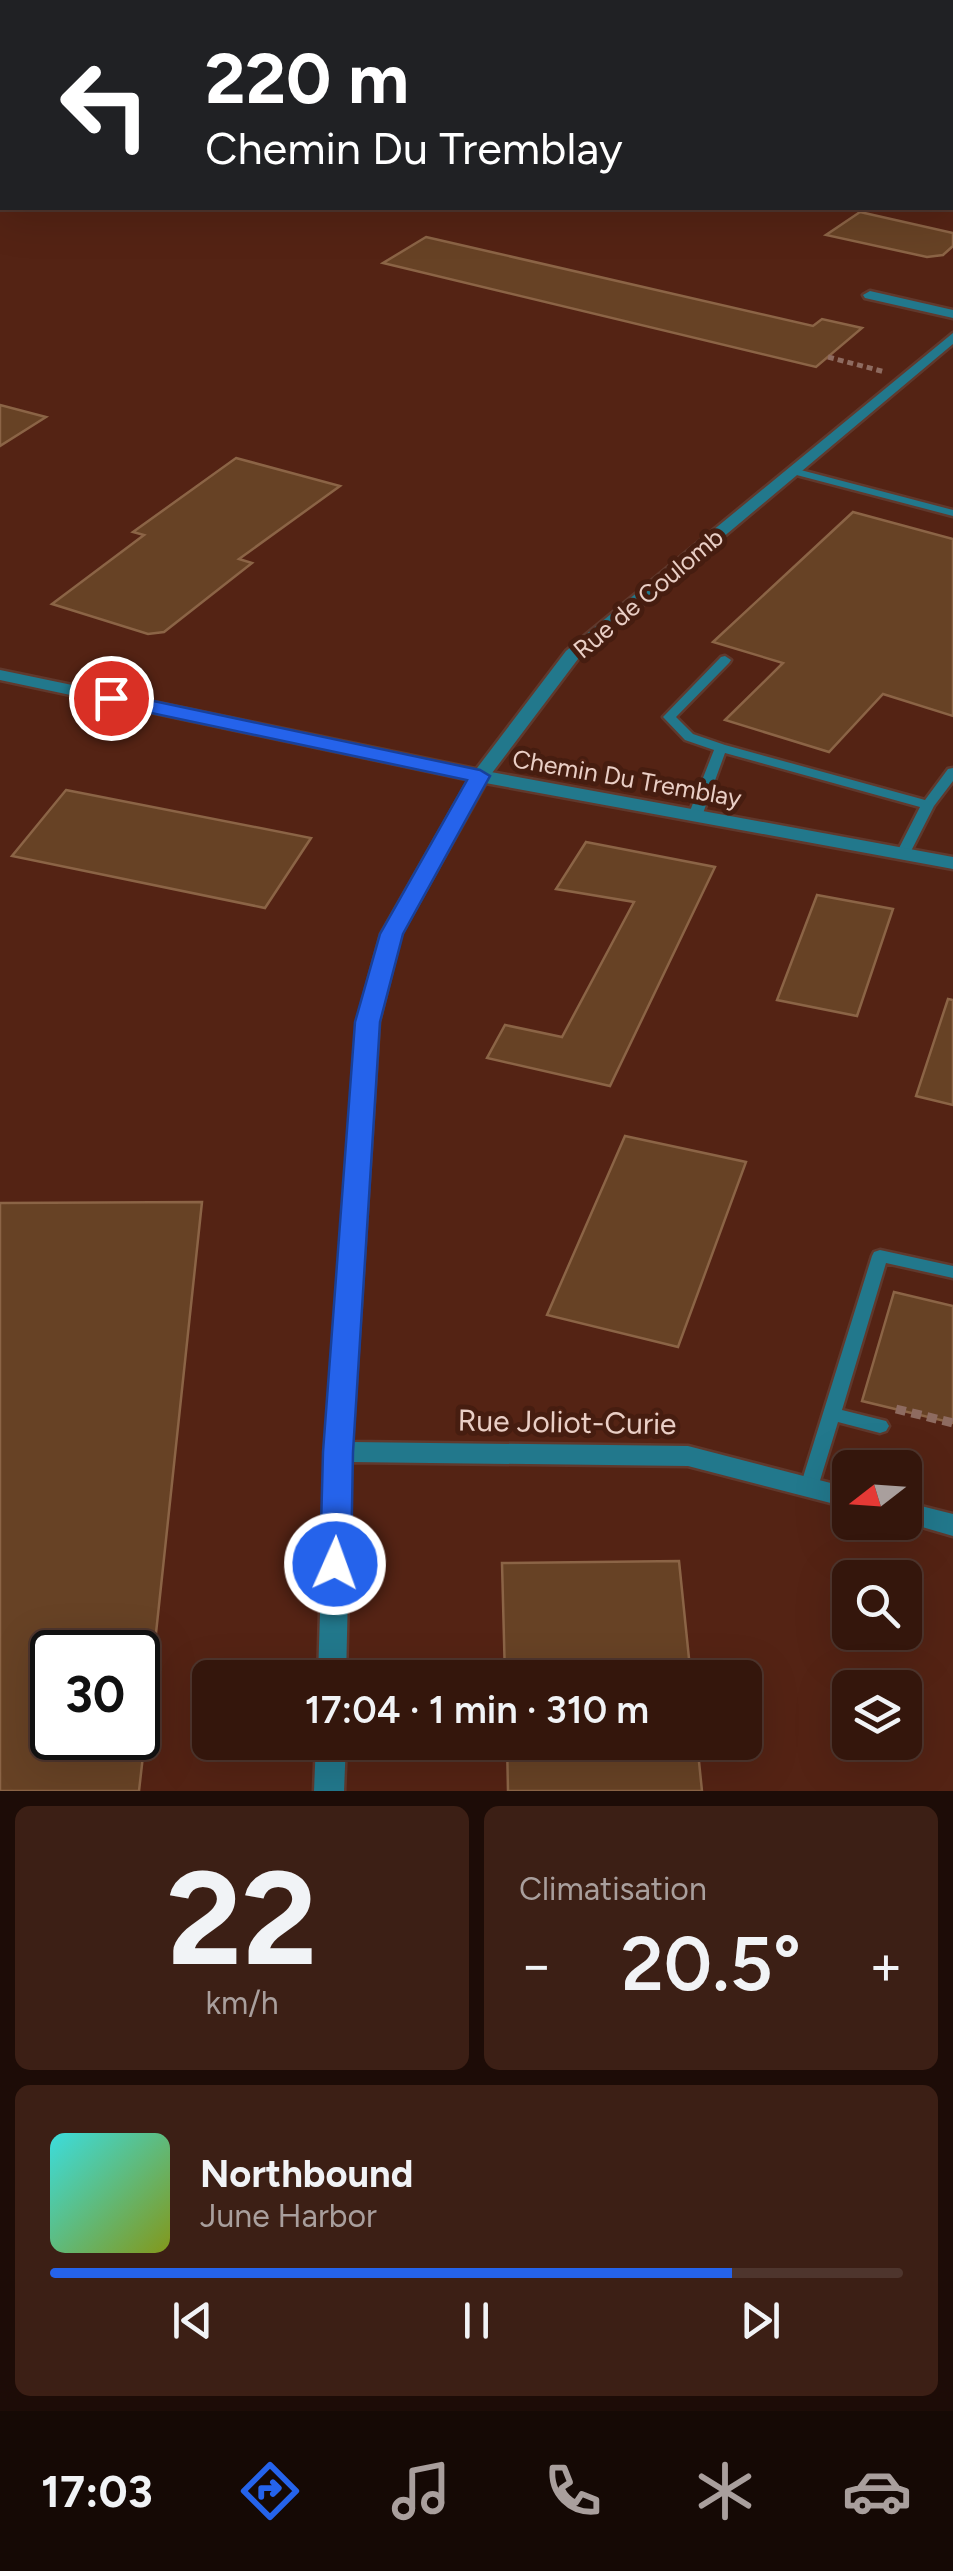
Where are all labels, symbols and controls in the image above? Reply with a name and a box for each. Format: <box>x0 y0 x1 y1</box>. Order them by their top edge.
text: 220 m <box>205 36 409 121</box>
icon: left <box>40 40 170 170</box>
text: Chemin Du Tremblay <box>205 121 623 175</box>
street label: Rue de Coulomb <box>567 522 729 664</box>
pin <box>69 656 154 741</box>
icon: arrive <box>84 671 139 726</box>
street label: Chemin Du Tremblay <box>510 743 744 813</box>
street label: Rue Joliot-Curie <box>457 1402 677 1442</box>
north arrow <box>832 1450 922 1540</box>
map controls <box>832 1450 922 1760</box>
position arrow <box>283 1512 387 1616</box>
button: search <box>832 1560 922 1650</box>
speed limit sign: 30 <box>30 1630 160 1760</box>
button: layers <box>832 1670 922 1760</box>
text: 17:04 · 1 min · 310 m <box>305 1687 649 1733</box>
text: 22 <box>167 1841 317 1997</box>
text: Climatisation <box>519 1870 707 1908</box>
text: 20.5° <box>621 1919 801 2009</box>
text: − <box>519 1932 553 1998</box>
text: + <box>869 1932 903 1998</box>
text: km/h <box>205 1984 279 2022</box>
text: Northbound <box>200 2151 413 2197</box>
text: June Harbor <box>200 2197 377 2235</box>
icon: previous <box>165 2293 220 2348</box>
icon: pause <box>449 2293 504 2348</box>
icon: next <box>733 2293 788 2348</box>
icon: directions <box>235 2456 305 2526</box>
icon: music <box>386 2456 456 2526</box>
icon: phone <box>538 2456 608 2526</box>
icon: climate <box>690 2456 760 2526</box>
icon: car <box>842 2456 912 2526</box>
text: 17:03 <box>41 2464 153 2518</box>

